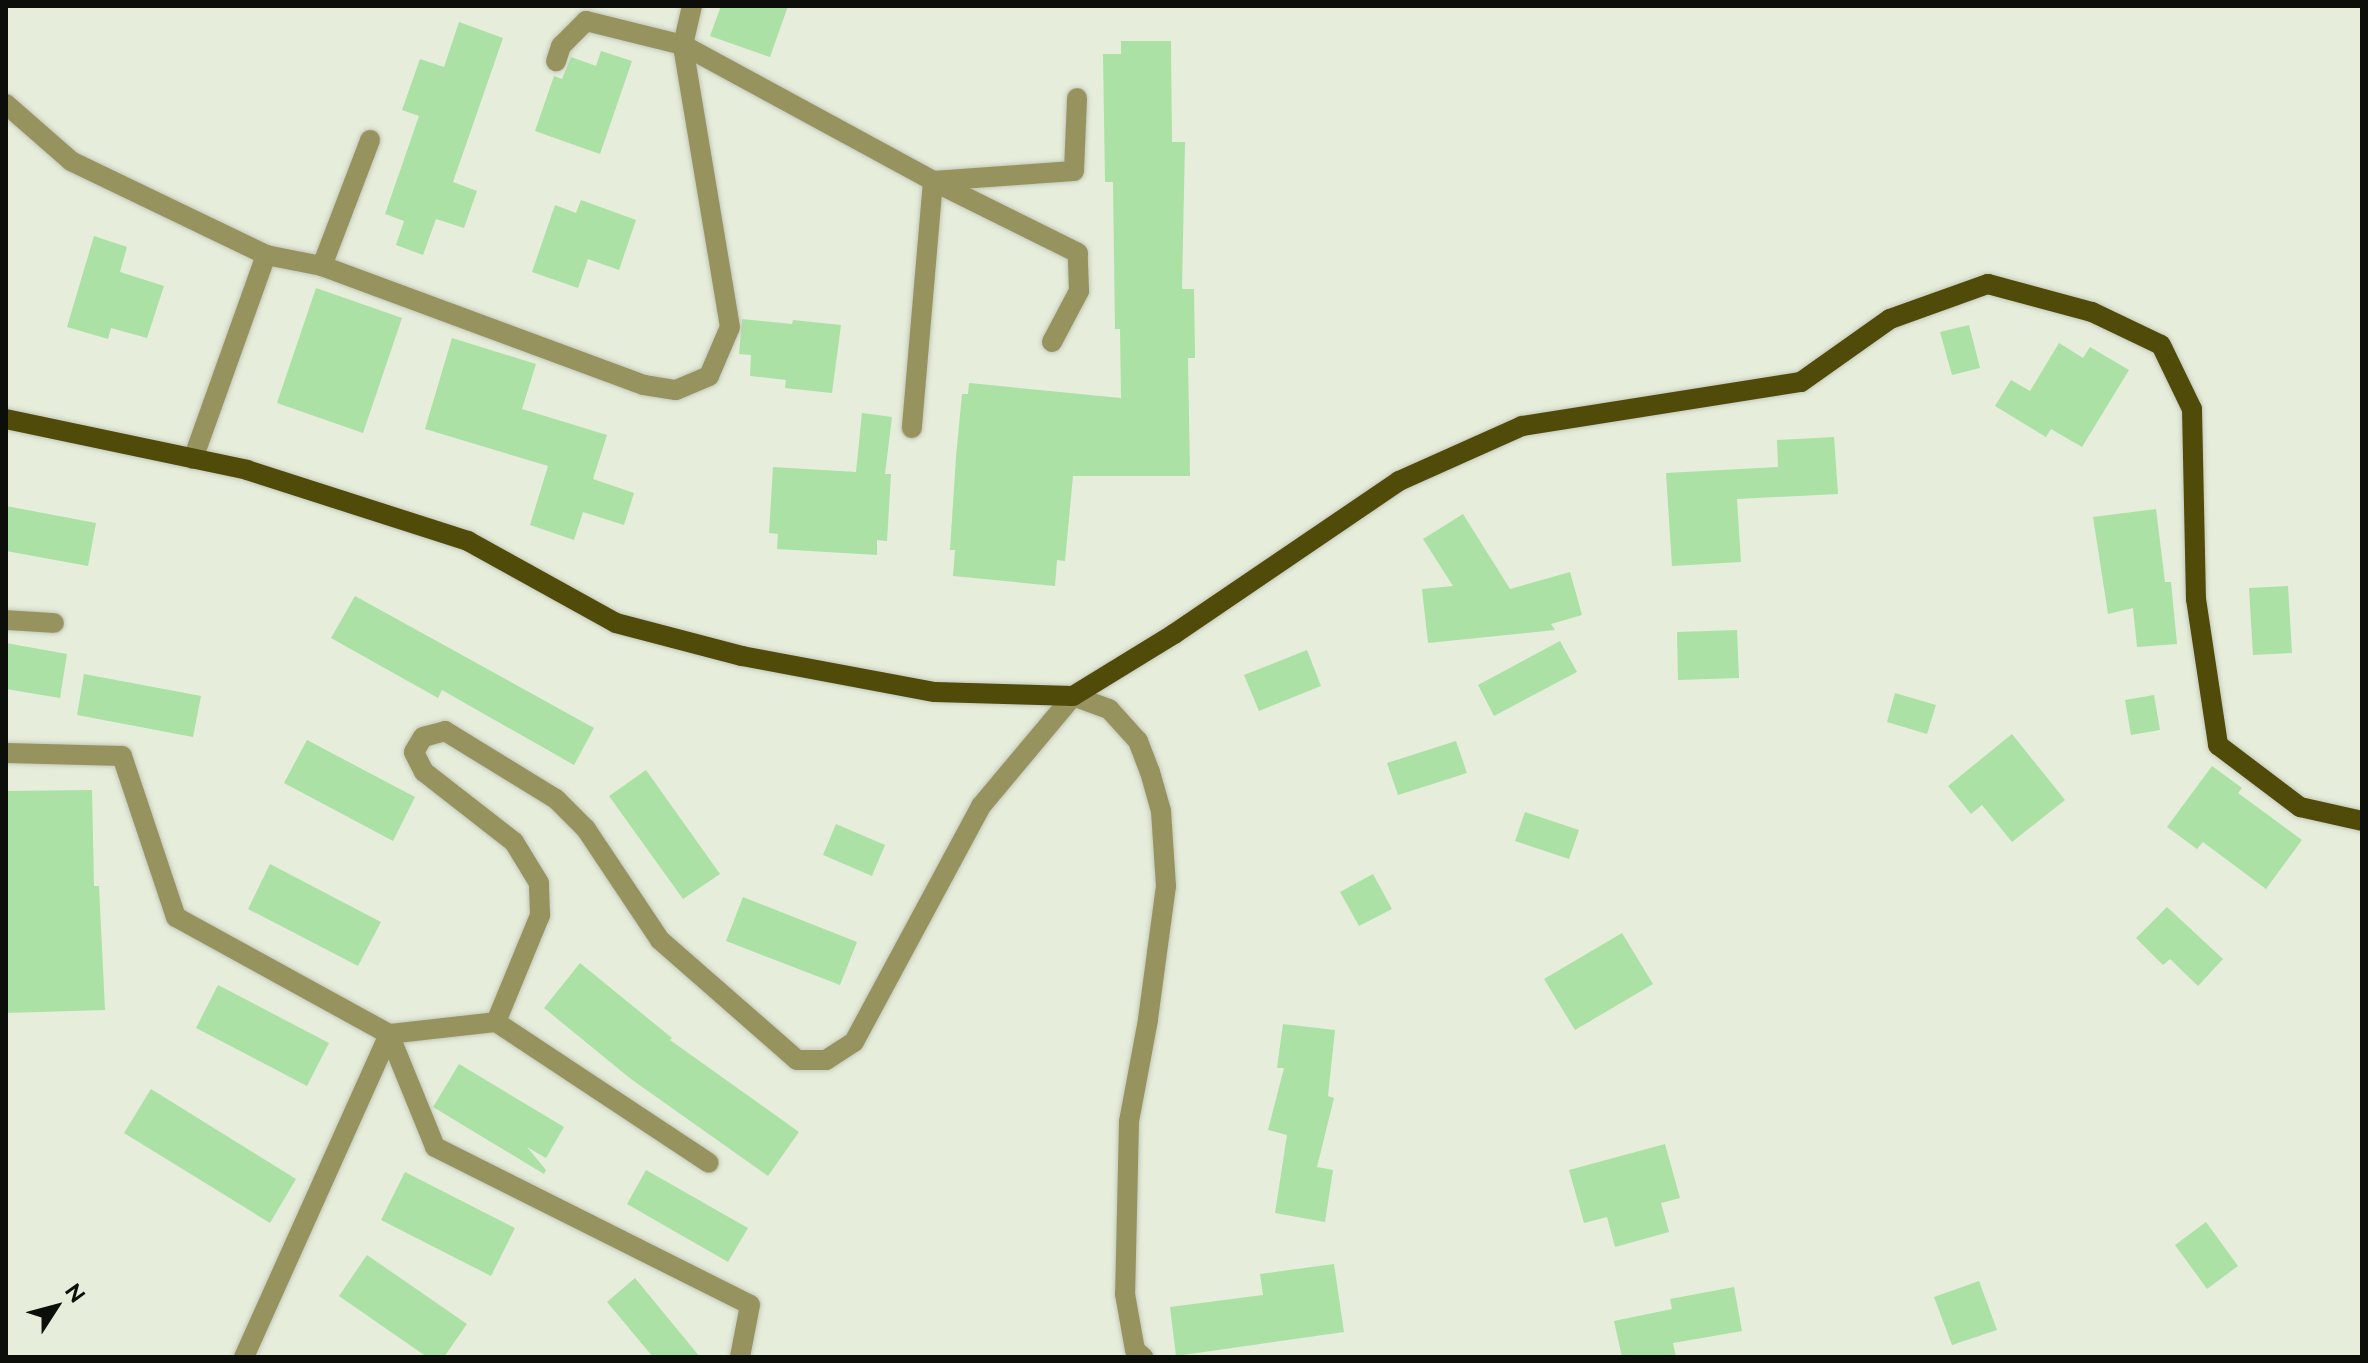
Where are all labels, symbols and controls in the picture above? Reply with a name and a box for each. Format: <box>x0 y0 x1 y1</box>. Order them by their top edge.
north arrow <box>16 1267 96 1347</box>
text: N <box>60 1278 91 1307</box>

